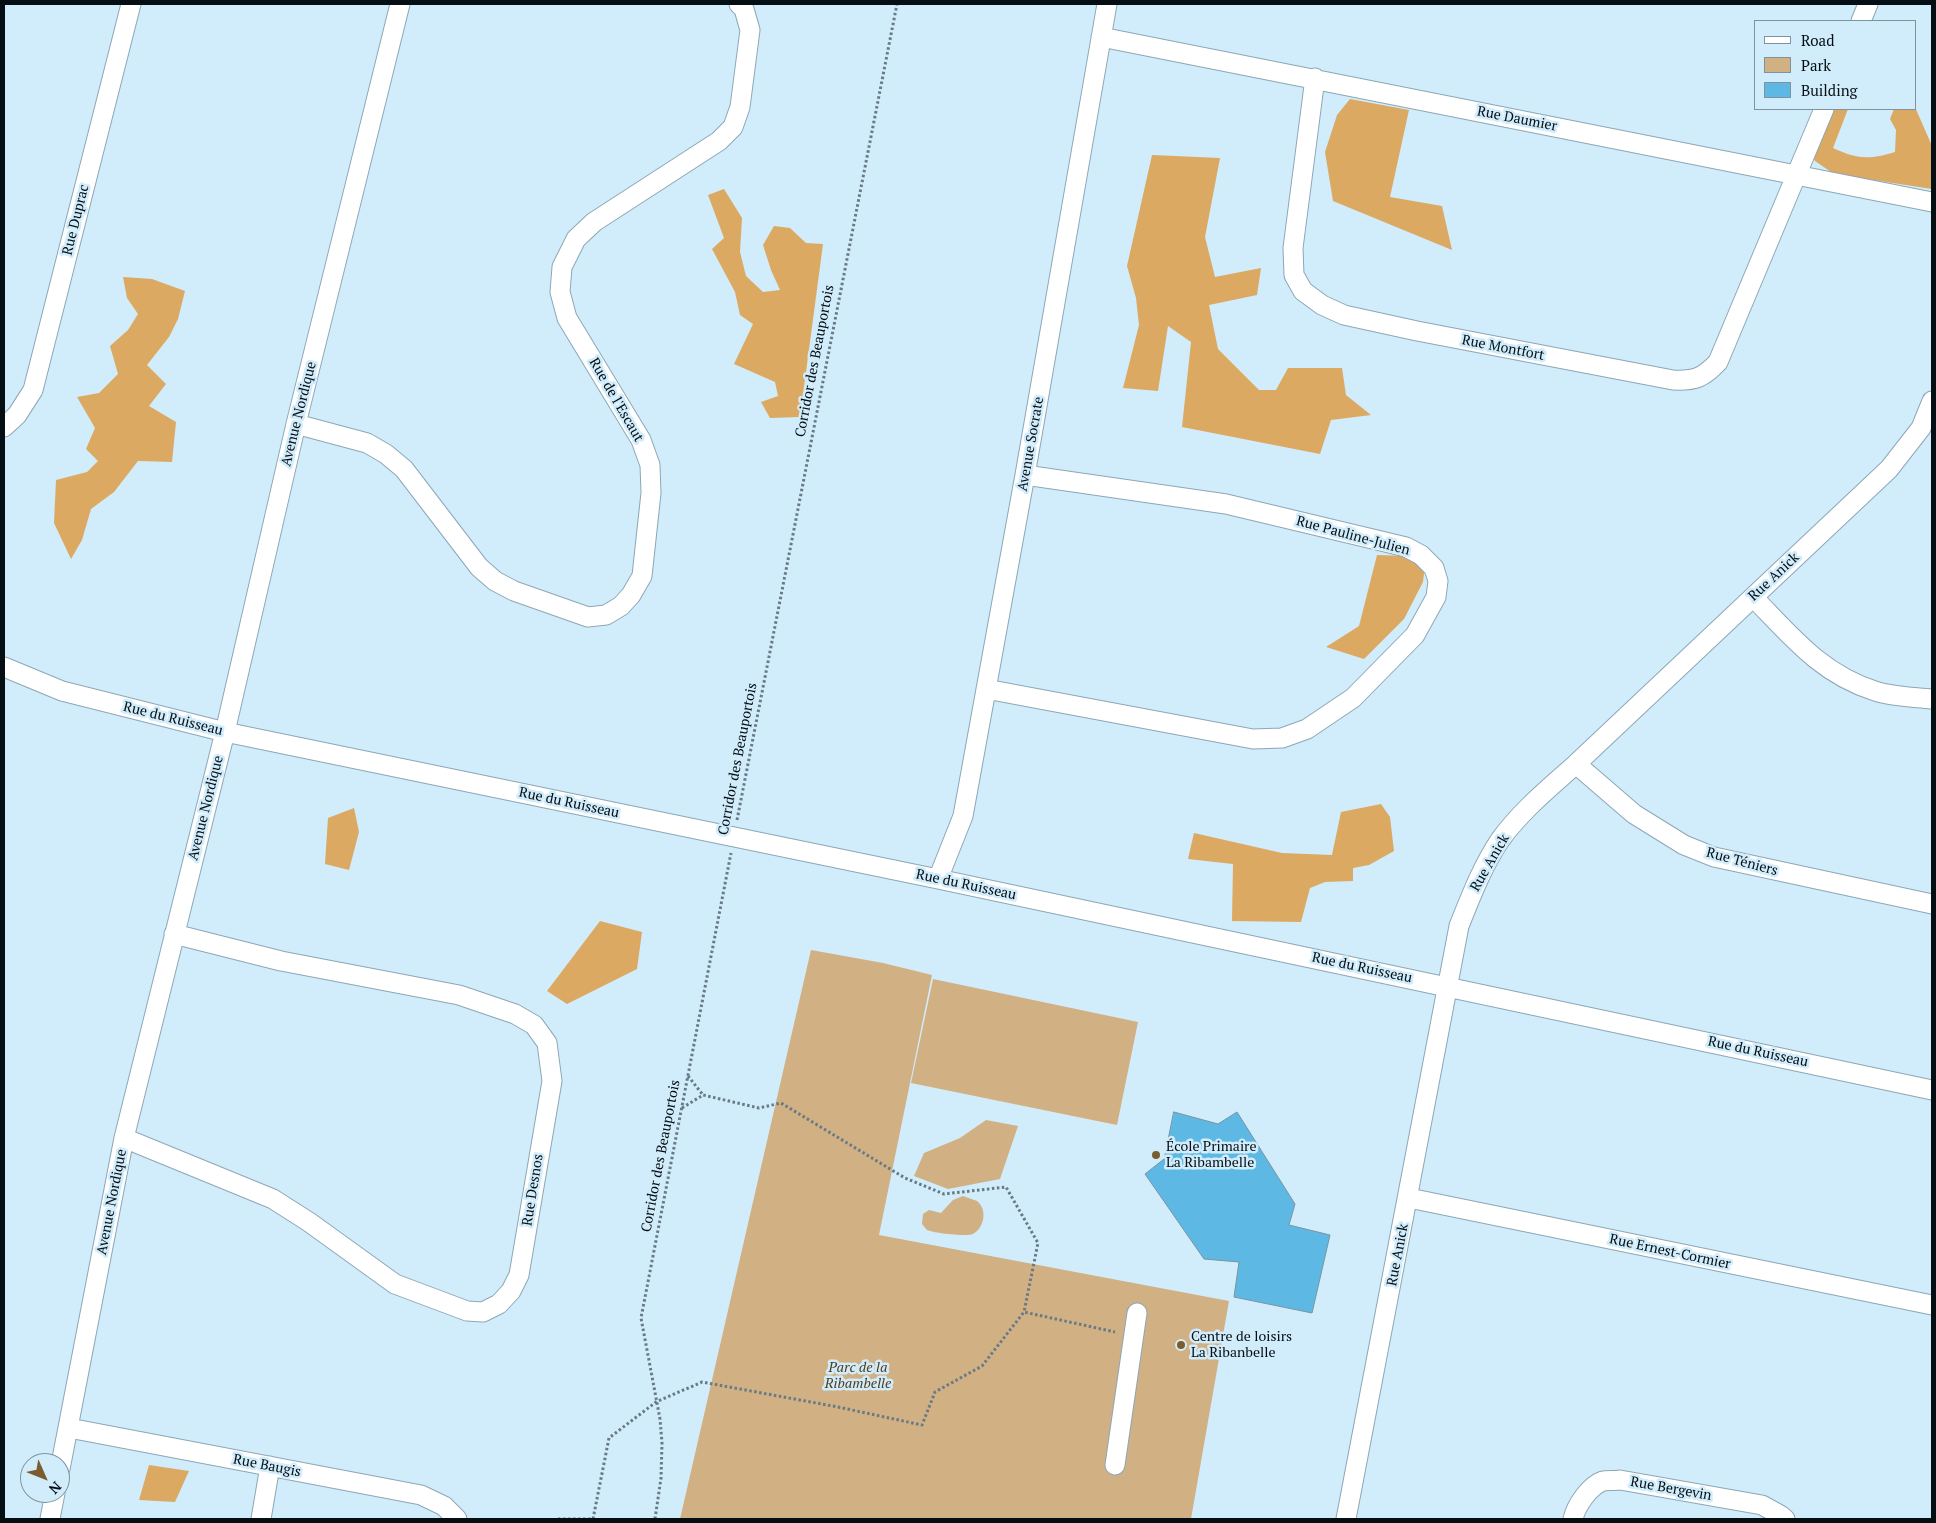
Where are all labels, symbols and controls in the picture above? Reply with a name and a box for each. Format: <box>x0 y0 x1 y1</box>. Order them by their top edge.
legend <box>1754 20 1916 110</box>
text: Road <box>1801 30 1834 50</box>
text: Park <box>1801 55 1831 75</box>
text: Building <box>1801 80 1858 100</box>
street label: Rue Daumier <box>1476 103 1558 135</box>
street label: Rue Duprac <box>59 183 93 257</box>
street label: Corridor des Beauportois <box>792 283 838 439</box>
street label: Rue Montfort <box>1460 332 1546 364</box>
street label: Rue de l'Escaut <box>585 355 647 445</box>
street label: Avenue Nordique <box>278 360 320 468</box>
street label: Avenue Socrate <box>1014 395 1048 493</box>
street label: Rue Pauline-Julien <box>1294 513 1412 559</box>
street label: Rue Anick <box>1745 549 1803 605</box>
street label: Corridor des Beauportois <box>715 681 761 837</box>
street label: Rue du Ruisseau <box>121 699 225 739</box>
street label: Avenue Nordique <box>185 754 227 862</box>
street label: Rue du Ruisseau <box>517 784 621 822</box>
street label: Rue Anick <box>1467 831 1513 895</box>
street label: Rue Téniers <box>1704 844 1780 880</box>
street label: Rue du Ruisseau <box>914 866 1018 904</box>
street label: Rue du Ruisseau <box>1310 949 1414 987</box>
street label: Rue du Ruisseau <box>1706 1033 1810 1071</box>
street label: Corridor des Beauportois <box>638 1078 684 1234</box>
place label: École Primaire La Ribambelle <box>1166 1139 1257 1172</box>
street label: Avenue Nordique <box>94 1148 130 1256</box>
marker: École Primaire La Ribambelle <box>1150 1149 1162 1161</box>
street label: Rue Desnos <box>519 1153 547 1227</box>
street label: Rue Anick <box>1384 1222 1412 1288</box>
street label: Rue Ernest-Cormier <box>1608 1231 1732 1273</box>
place label: Centre de loisirs La Ribanbelle <box>1191 1329 1292 1361</box>
marker: Centre de loisirs La Ribanbelle <box>1175 1339 1187 1351</box>
park label: Parc de la Ribambelle <box>825 1360 891 1392</box>
street label: Rue Baugis <box>232 1451 302 1481</box>
north arrow <box>20 1453 70 1503</box>
street label: Rue Bergevin <box>1629 1474 1713 1504</box>
text: N <box>45 1478 66 1498</box>

